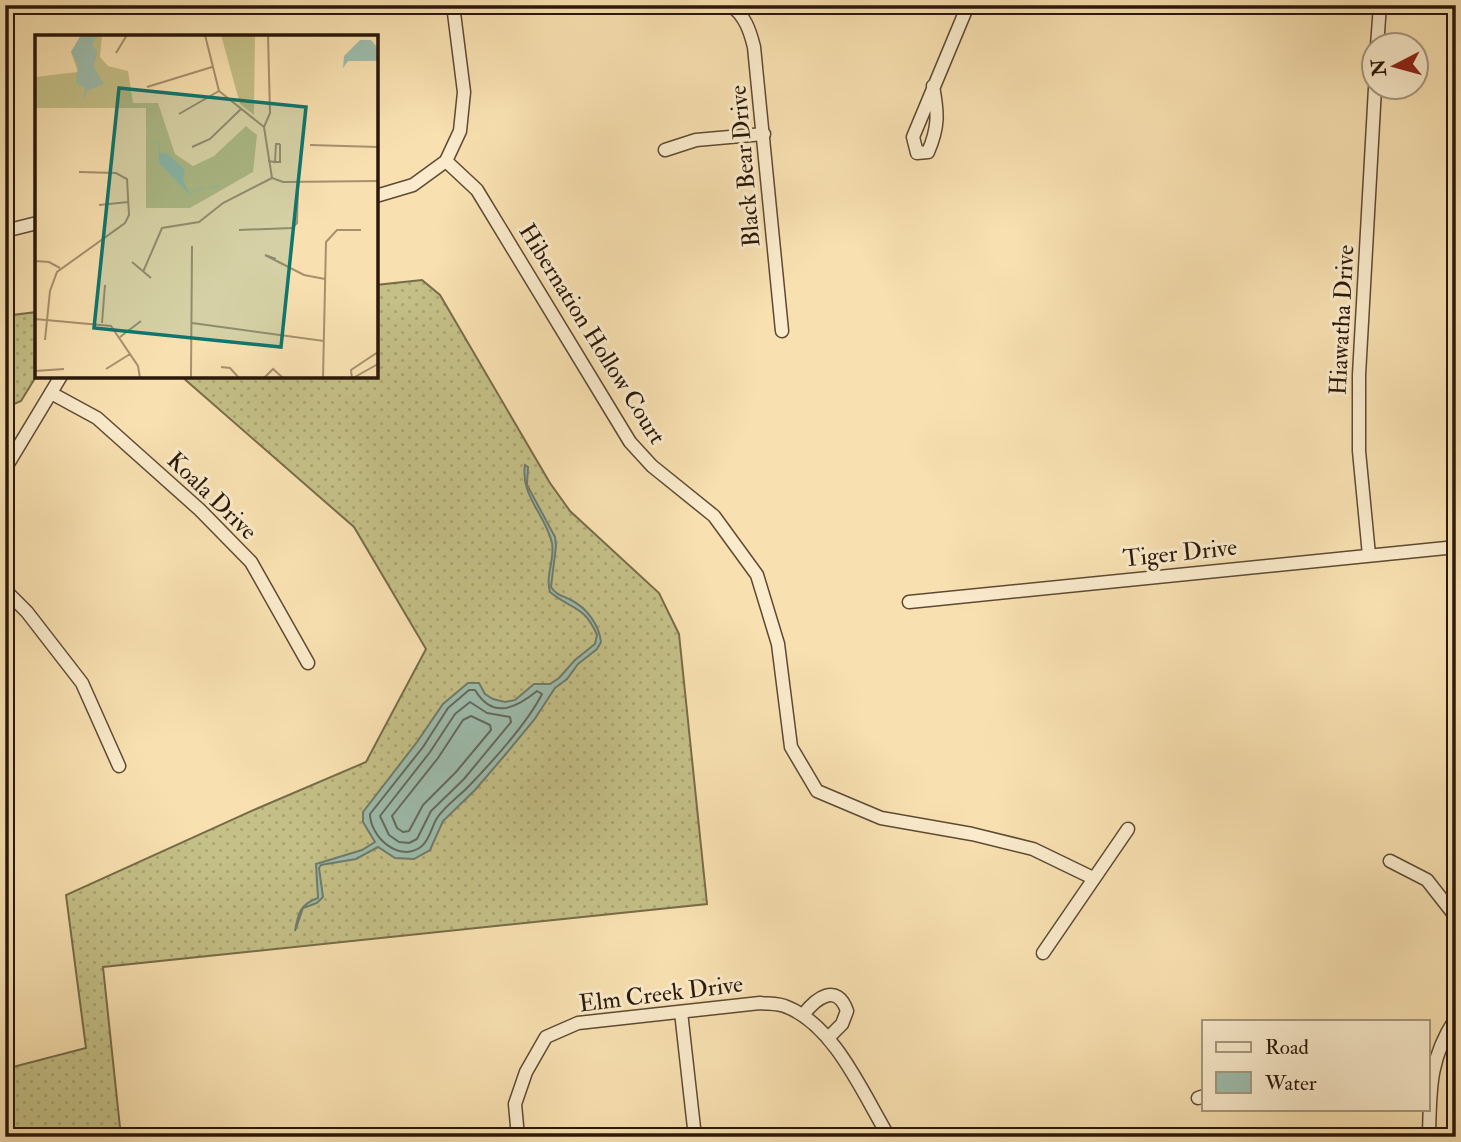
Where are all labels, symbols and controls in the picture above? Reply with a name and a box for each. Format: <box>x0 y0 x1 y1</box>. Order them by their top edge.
north arrow <box>1360 32 1430 102</box>
inset map <box>35 35 378 378</box>
text: N <box>1366 57 1392 78</box>
street label: Black Bear Drive <box>722 84 768 248</box>
street label: Hibernation Hollow Court <box>511 218 673 450</box>
street label: Hiawatha Drive <box>1323 244 1361 396</box>
street label: Koala Drive <box>160 445 264 547</box>
street label: Tiger Drive <box>1121 532 1239 574</box>
street label: Elm Creek Drive <box>577 969 745 1019</box>
legend <box>1202 1020 1430 1110</box>
text: Road <box>1265 1034 1310 1061</box>
text: Water <box>1264 1070 1317 1097</box>

